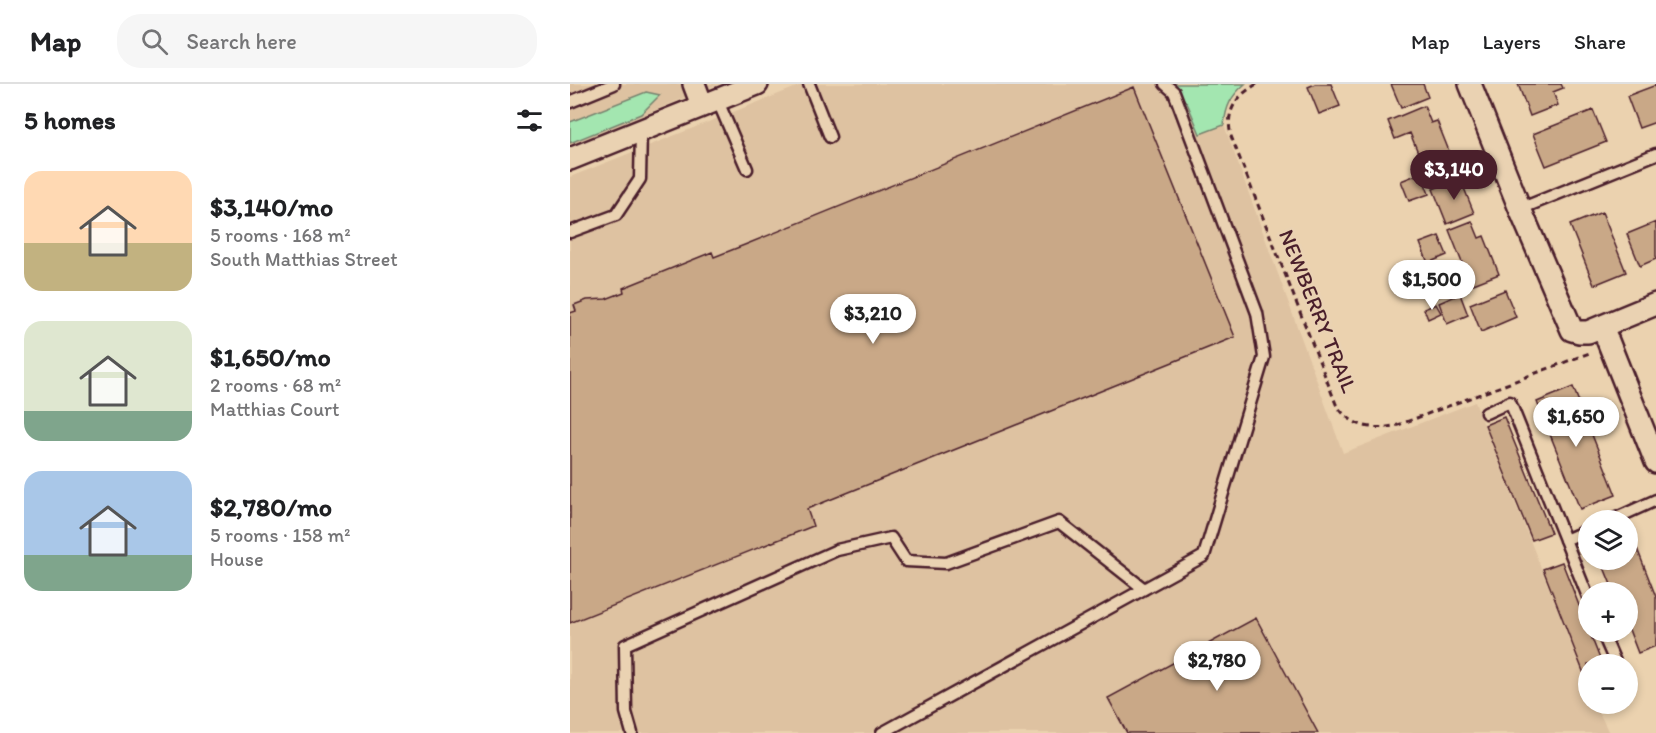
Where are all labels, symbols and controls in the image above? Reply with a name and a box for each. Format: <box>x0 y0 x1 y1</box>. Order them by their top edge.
search box <box>117 14 537 68</box>
text: Map <box>30 24 81 58</box>
icon: search <box>138 25 171 58</box>
text: Search here <box>186 28 297 55</box>
text: Map <box>1411 29 1450 54</box>
text: Layers <box>1483 29 1541 54</box>
text: Share <box>1574 29 1626 54</box>
text: 5 homes <box>24 104 116 136</box>
icon: filters <box>513 104 546 137</box>
pin: $3,140 <box>1405 150 1503 201</box>
text: $3,140 <box>1424 157 1484 181</box>
text: $3,140/mo <box>210 191 333 223</box>
icon: home <box>72 195 144 267</box>
text: 5 rooms · 168 m² <box>210 223 351 247</box>
street label: NEWBERRY TRAIL <box>1273 225 1363 397</box>
text: South Matthias Street <box>210 247 398 271</box>
pin: $1,500 <box>1383 260 1481 311</box>
text: $1,500 <box>1402 267 1462 291</box>
pin: $3,210 <box>824 294 922 345</box>
text: $3,210 <box>844 301 902 325</box>
text: $1,650/mo <box>210 341 331 373</box>
icon: home <box>72 345 144 417</box>
text: 2 rooms · 68 m² <box>210 373 341 397</box>
text: Matthias Court <box>210 397 340 421</box>
pin: $1,650 <box>1527 397 1625 448</box>
text: $1,650 <box>1547 404 1605 428</box>
text: $2,780/mo <box>210 491 332 523</box>
icon: home <box>72 495 144 567</box>
map controls <box>1578 510 1638 714</box>
button: layers <box>1578 510 1638 570</box>
text: 5 rooms · 158 m² <box>210 523 351 547</box>
text: House <box>210 547 264 571</box>
button: + <box>1578 582 1638 642</box>
pin: $2,780 <box>1168 641 1266 692</box>
text: $2,780 <box>1188 648 1246 672</box>
button: − <box>1578 654 1638 714</box>

